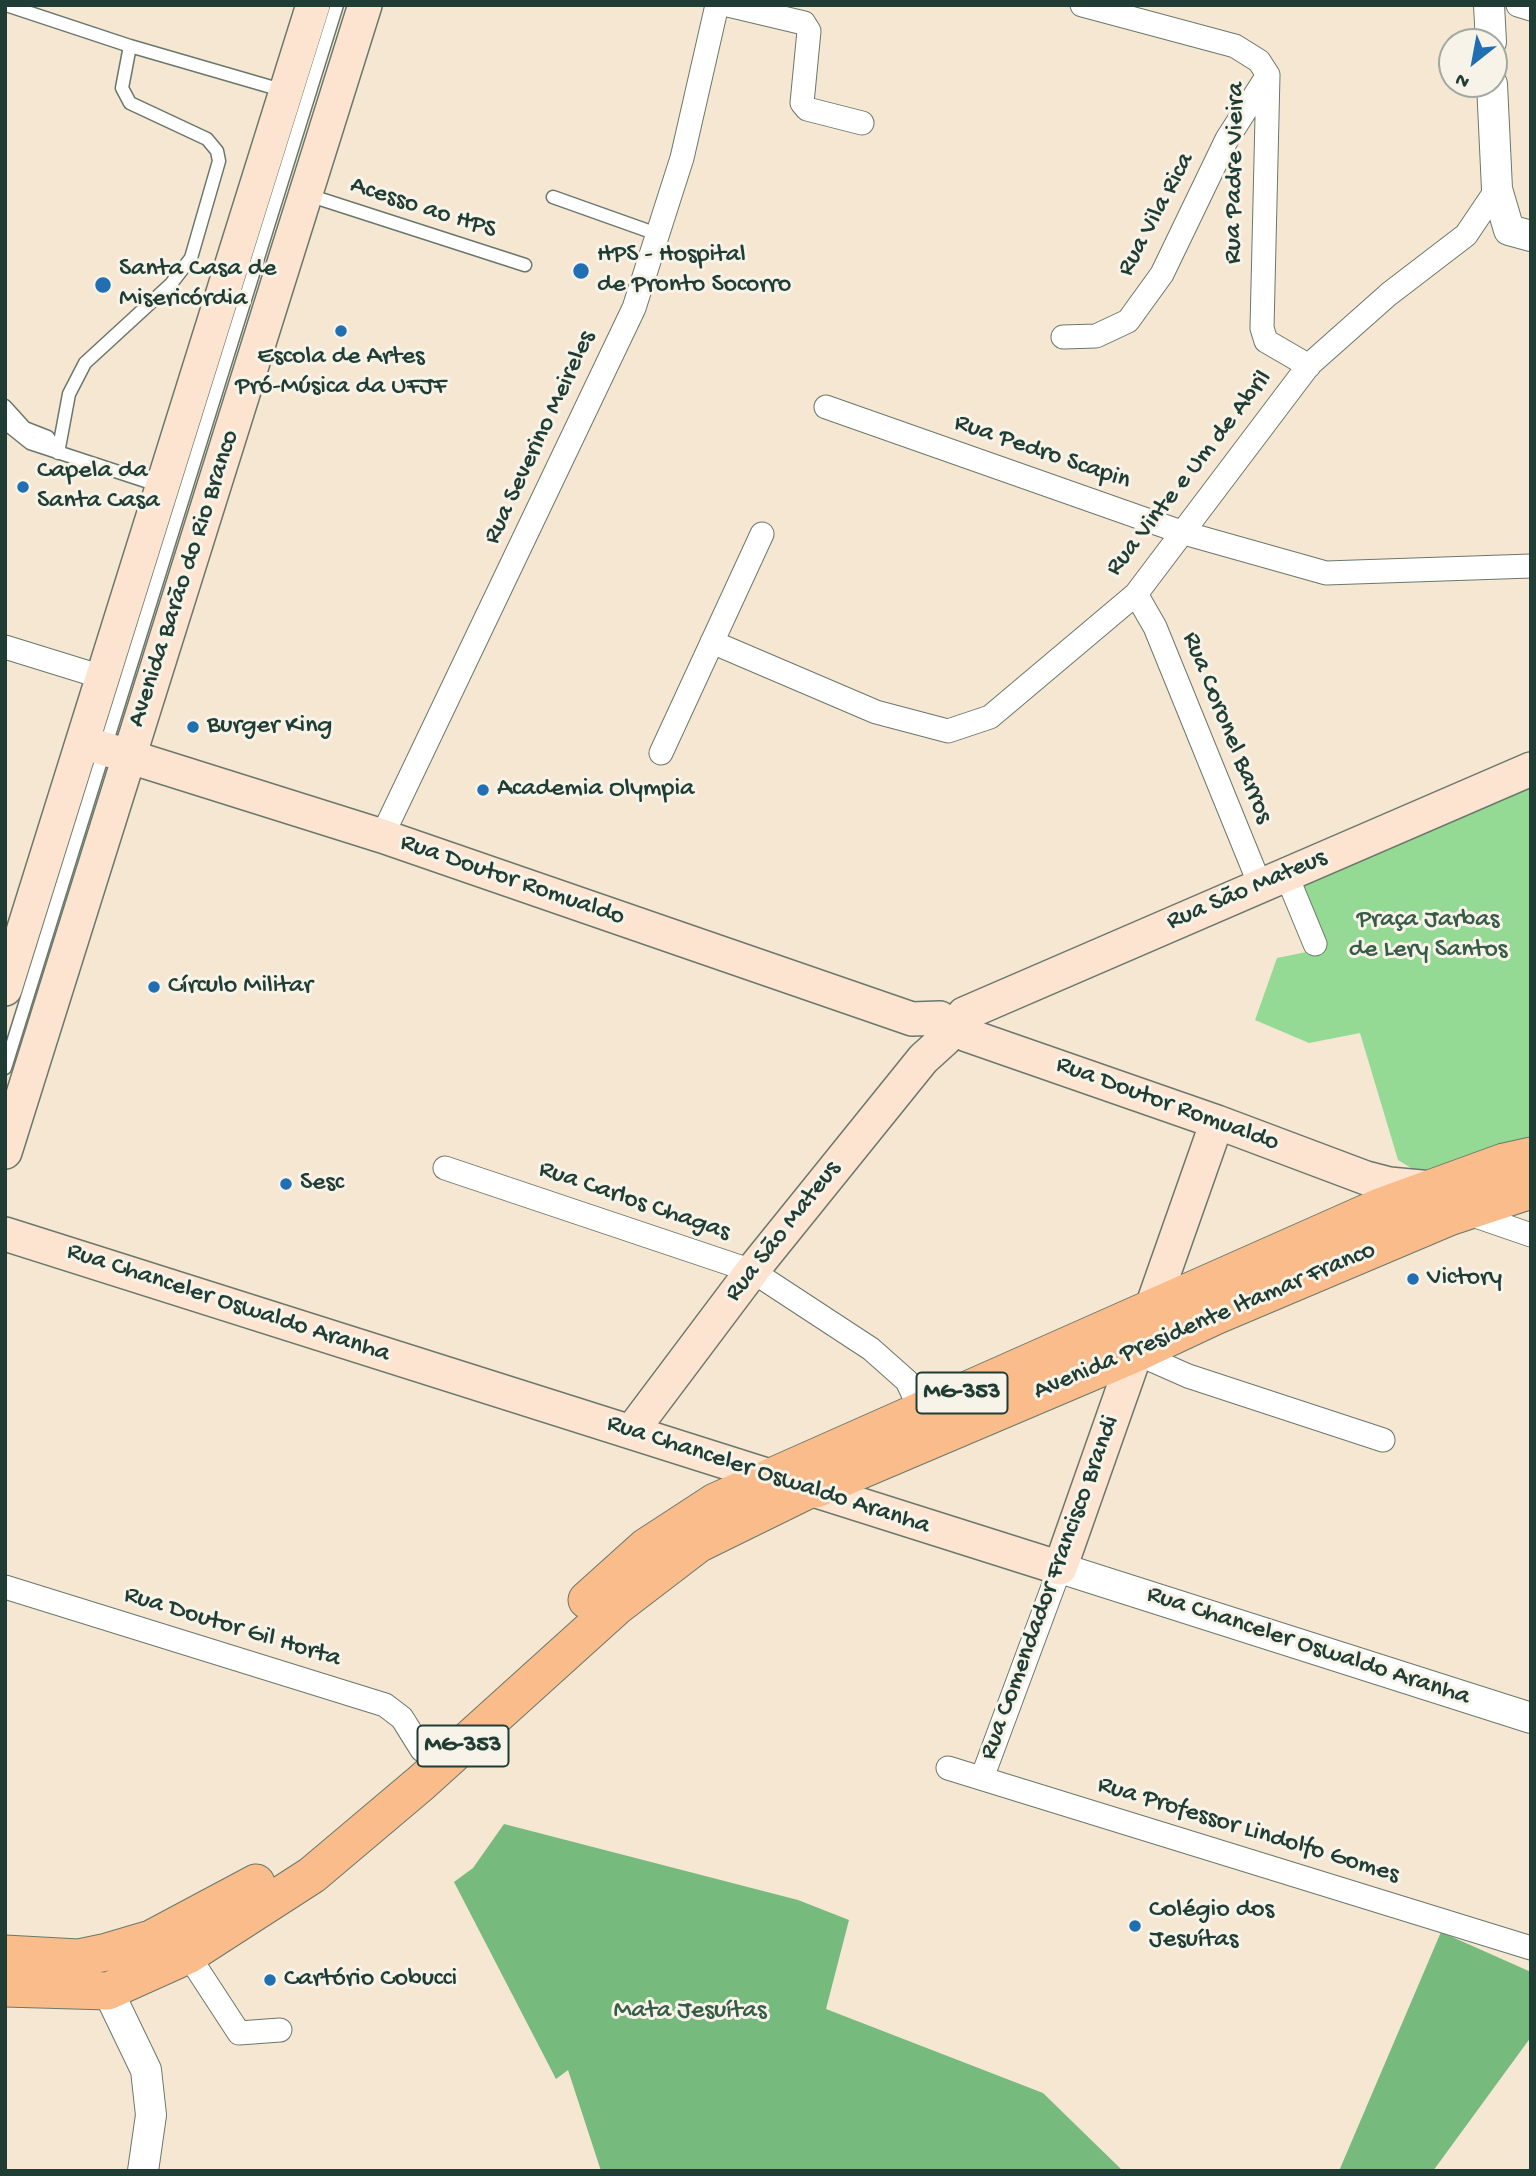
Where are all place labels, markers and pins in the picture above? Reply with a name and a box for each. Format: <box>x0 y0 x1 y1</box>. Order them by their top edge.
place label: HPS - Hospital de Pronto Socorro <box>597 240 791 302</box>
place label: Santa Casa de Misericórdia <box>119 254 276 316</box>
marker: HPS - Hospital de Pronto Socorro <box>571 261 591 281</box>
marker: Santa Casa de Misericórdia <box>93 275 113 295</box>
marker: Escola de Artes Pró-Música da UFJF <box>333 323 349 339</box>
place label: Escola de Artes Pró-Música da UFJF <box>235 342 447 404</box>
place label: Capela da Santa Casa <box>37 456 160 518</box>
marker: Capela da Santa Casa <box>15 479 31 495</box>
place label: Burger King <box>207 711 332 743</box>
marker: Burger King <box>185 719 201 735</box>
place label: Academia Olympia <box>497 774 694 806</box>
marker: Academia Olympia <box>475 782 491 798</box>
place label: Círculo Militar <box>168 971 313 1003</box>
marker: Círculo Militar <box>146 979 162 995</box>
place label: Sesc <box>300 1168 344 1200</box>
marker: Sesc <box>278 1176 294 1192</box>
place label: Victory <box>1427 1263 1502 1295</box>
marker: Victory <box>1405 1271 1421 1287</box>
place label: Colégio dos Jesuítas <box>1149 1895 1274 1956</box>
marker: Colégio dos Jesuítas <box>1127 1918 1143 1934</box>
place label: Cartório Cobucci <box>284 1964 457 1996</box>
marker: Cartório Cobucci <box>262 1972 278 1988</box>

